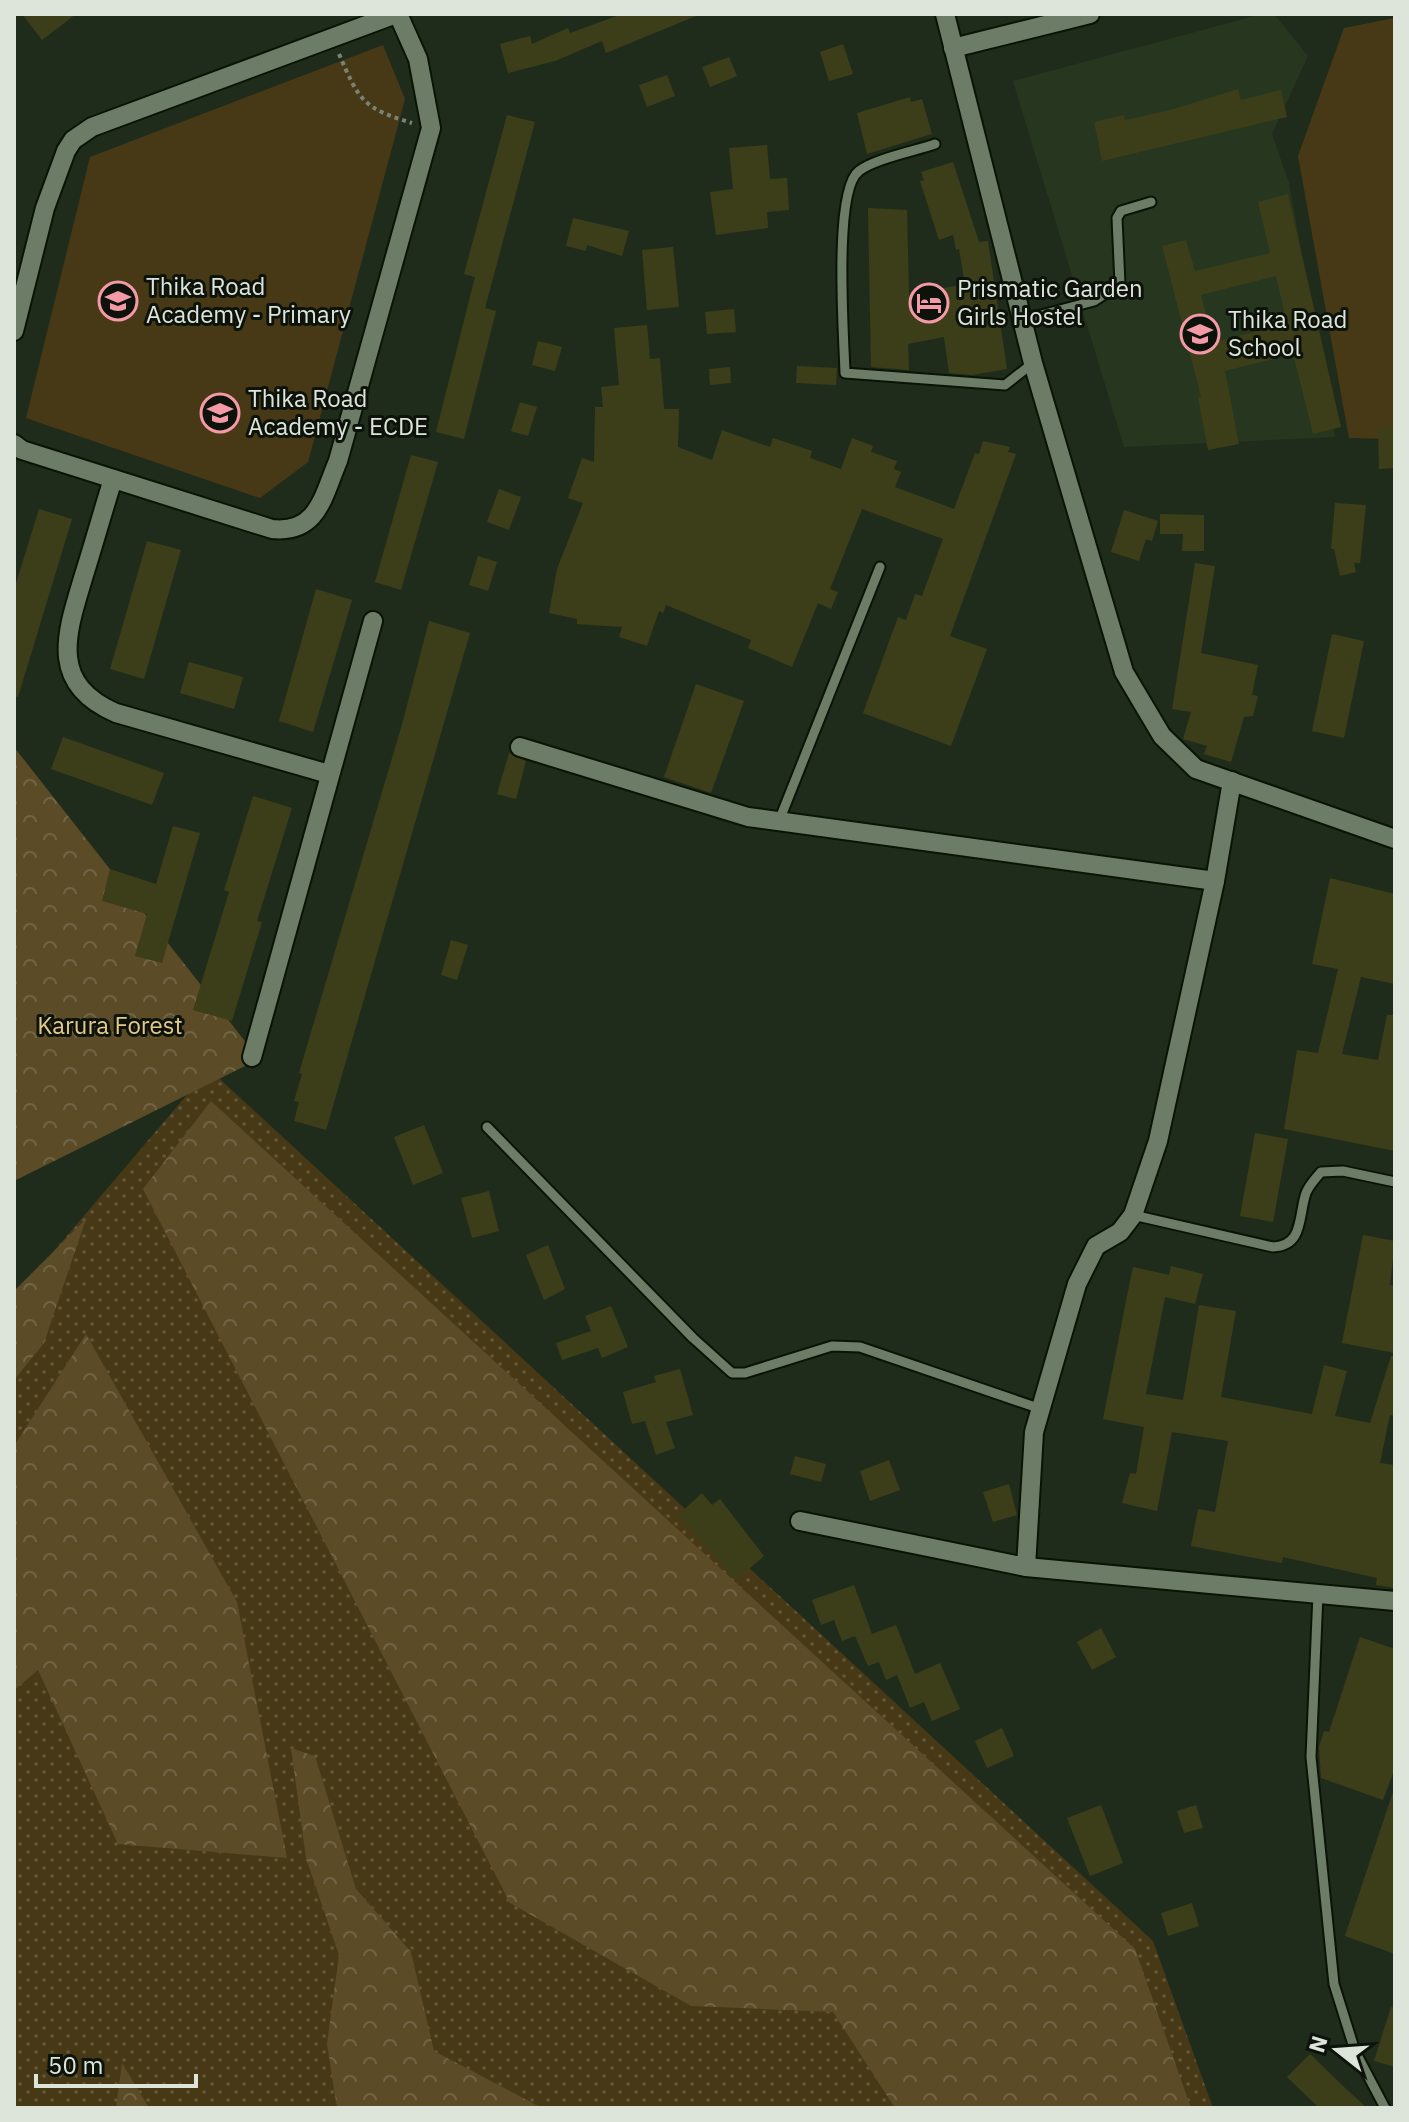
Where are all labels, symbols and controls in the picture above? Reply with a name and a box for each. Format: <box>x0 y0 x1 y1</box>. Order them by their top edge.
place label: Thika Road Academy - Primary <box>146 270 351 330</box>
place label: Prismatic Garden Girls Hostel <box>957 272 1143 332</box>
school or university icon: Thika Road Academy - Primary <box>97 280 139 322</box>
hotel icon: Prismatic Garden Girls Hostel <box>908 282 950 324</box>
place label: Thika Road School <box>1228 303 1348 363</box>
school or university icon: Thika Road School <box>1179 313 1221 355</box>
place label: Thika Road Academy - ECDE <box>248 382 428 442</box>
school or university icon: Thika Road Academy - ECDE <box>199 392 241 434</box>
park label: Karura Forest <box>37 1009 183 1041</box>
north arrow <box>1297 2010 1377 2090</box>
text: N <box>1301 2032 1334 2056</box>
scale bar <box>36 2038 196 2088</box>
text: 50 m <box>48 2049 103 2081</box>

